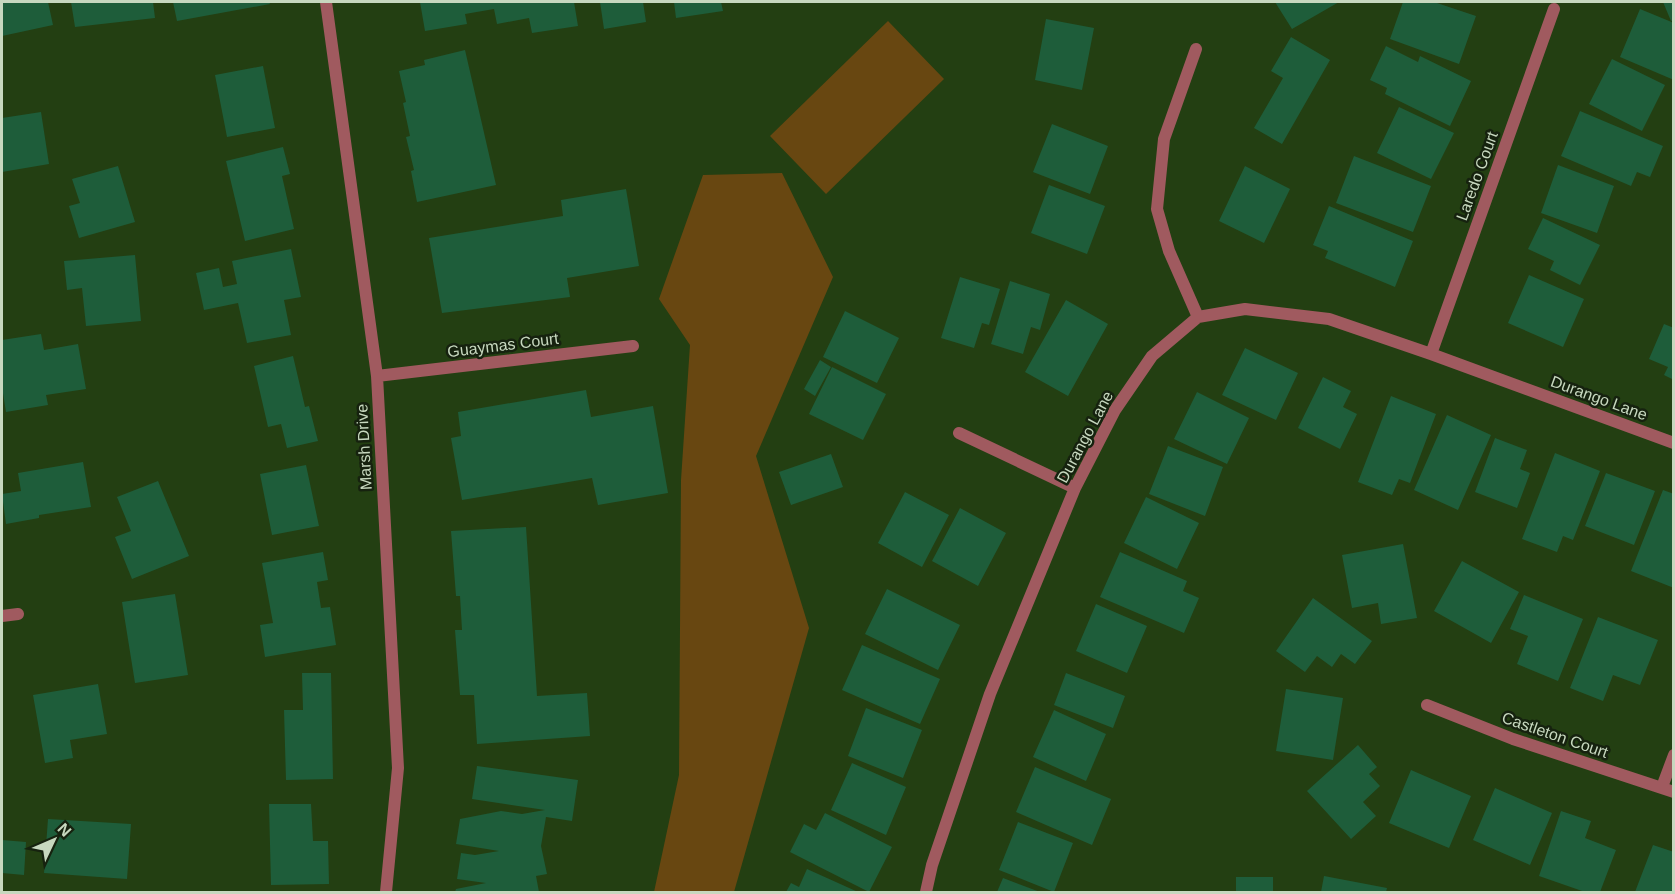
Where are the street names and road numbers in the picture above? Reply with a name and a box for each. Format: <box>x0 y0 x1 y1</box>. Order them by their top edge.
street label: Laredo Court <box>1453 129 1501 223</box>
street label: Guaymas Court <box>446 330 560 360</box>
street label: Durango Lane <box>1548 373 1650 423</box>
street label: Durango Lane <box>1054 388 1116 486</box>
street label: Marsh Drive <box>353 403 375 491</box>
street label: Castleton Court <box>1500 709 1611 761</box>

